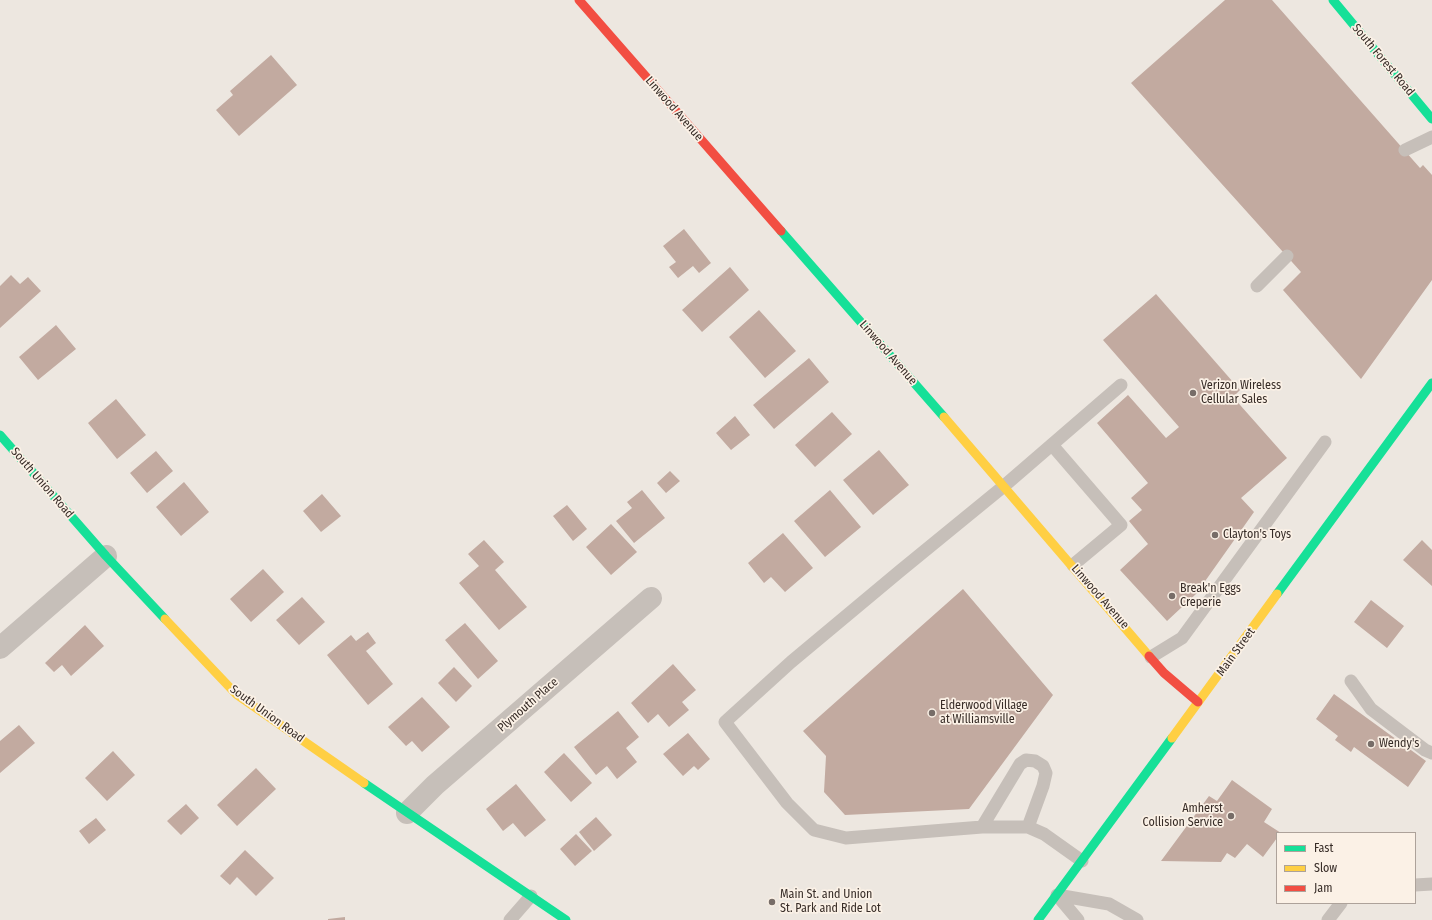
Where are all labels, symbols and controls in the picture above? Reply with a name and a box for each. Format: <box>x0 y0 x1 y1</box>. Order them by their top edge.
street label: South Forest Road <box>1349 21 1417 99</box>
street label: Linwood Avenue <box>642 74 706 144</box>
street label: Linwood Avenue <box>856 318 920 388</box>
place label: Verizon Wireless Cellular Sales <box>1201 379 1281 407</box>
marker: Verizon Wireless Cellular Sales <box>1188 388 1198 398</box>
street label: South Union Road <box>8 445 76 521</box>
place label: Clayton's Toys <box>1223 528 1291 542</box>
marker: Clayton's Toys <box>1210 530 1220 540</box>
street label: Linwood Avenue <box>1068 562 1132 632</box>
place label: Break'n Eggs Creperie <box>1180 582 1241 610</box>
marker: Break'n Eggs Creperie <box>1167 591 1177 601</box>
street label: Main Street <box>1214 625 1258 679</box>
street label: Plymouth Place <box>495 675 561 735</box>
street label: South Union Road <box>227 682 307 746</box>
place label: Elderwood Village at Williamsville <box>940 699 1027 727</box>
marker: Elderwood Village at Williamsville <box>927 708 937 718</box>
place label: Wendy's <box>1379 737 1419 751</box>
marker: Wendy's <box>1366 739 1376 749</box>
place label: Amherst Collision Service <box>1143 802 1223 830</box>
marker: Amherst Collision Service <box>1226 811 1236 821</box>
legend <box>1276 832 1416 904</box>
text: Fast <box>1314 841 1333 855</box>
text: Slow <box>1314 861 1337 875</box>
text: Jam <box>1314 881 1332 895</box>
place label: Main St. and Union St. Park and Ride Lot <box>780 888 881 916</box>
marker: Main St. and Union St. Park and Ride Lot <box>767 897 777 907</box>

